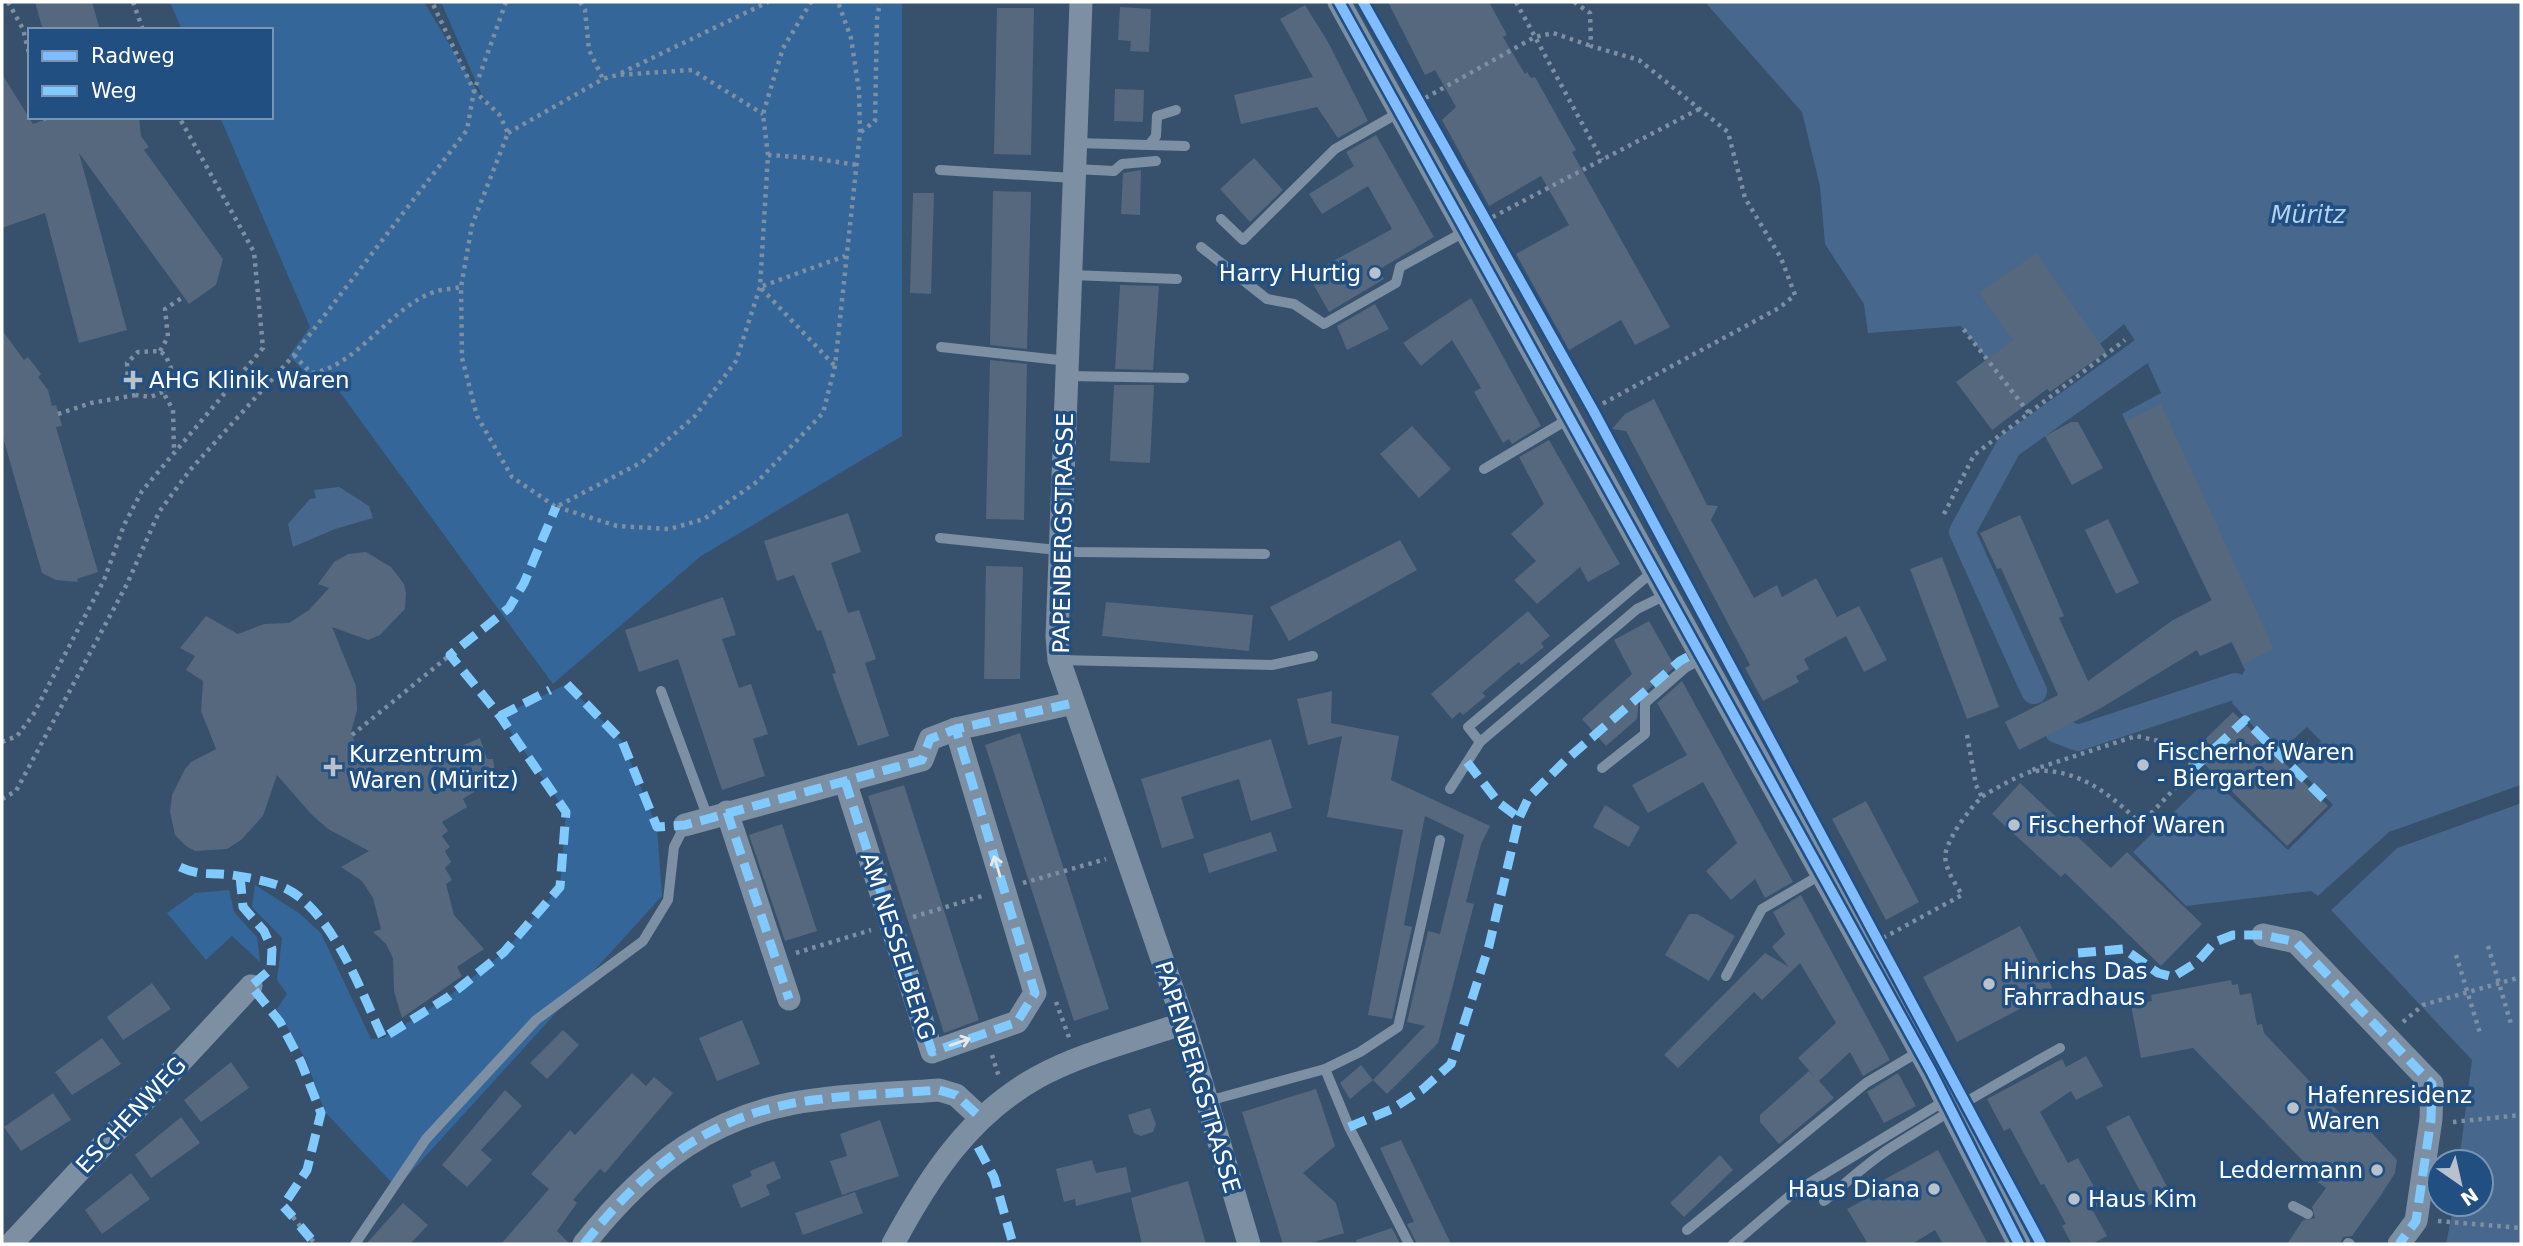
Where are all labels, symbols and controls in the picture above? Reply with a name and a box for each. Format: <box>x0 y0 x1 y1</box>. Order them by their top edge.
legend <box>28 28 273 119</box>
text: Radweg <box>91 44 175 68</box>
text: Weg <box>91 79 137 103</box>
water label: Müritz <box>2271 201 2347 229</box>
place label: Harry Hurtig <box>1219 260 1361 286</box>
marker: Harry Hurtig <box>1367 265 1383 281</box>
place label: AHG Klinik Waren <box>149 367 350 393</box>
marker: AHG Klinik Waren <box>123 370 143 390</box>
street label: PAPENBERGSTRASSE <box>1048 412 1078 654</box>
place label: Fischerhof Waren - Biergarten <box>2157 739 2354 791</box>
place label: Kurzentrum Waren (Müritz) <box>349 741 519 793</box>
marker: Kurzentrum Waren (Müritz) <box>323 757 343 777</box>
marker: Fischerhof Waren - Biergarten <box>2135 757 2151 773</box>
place label: Fischerhof Waren <box>2028 812 2225 838</box>
marker: Fischerhof Waren <box>2006 817 2022 833</box>
street label: AM NESSELBERG <box>855 849 941 1043</box>
one-way arrow <box>989 855 1002 877</box>
street label: PAPENBERGSTRASSE <box>1150 958 1246 1196</box>
place label: Hinrichs Das Fahrradhaus <box>2003 958 2147 1010</box>
marker: Hinrichs Das Fahrradhaus <box>1981 976 1997 992</box>
one-way arrow <box>949 1035 971 1048</box>
street label: ESCHENWEG <box>71 1052 191 1178</box>
place label: Hafenresidenz Waren <box>2307 1082 2472 1134</box>
marker: Hafenresidenz Waren <box>2285 1100 2301 1116</box>
north arrow <box>2425 1148 2495 1218</box>
place label: Leddermann <box>2218 1157 2363 1183</box>
marker: Leddermann <box>2369 1162 2385 1178</box>
place label: Haus Diana <box>1788 1176 1920 1202</box>
marker: Haus Diana <box>1926 1181 1942 1197</box>
text: N <box>2457 1184 2482 1211</box>
place label: Haus Kim <box>2088 1186 2197 1212</box>
marker: Haus Kim <box>2066 1191 2082 1207</box>

